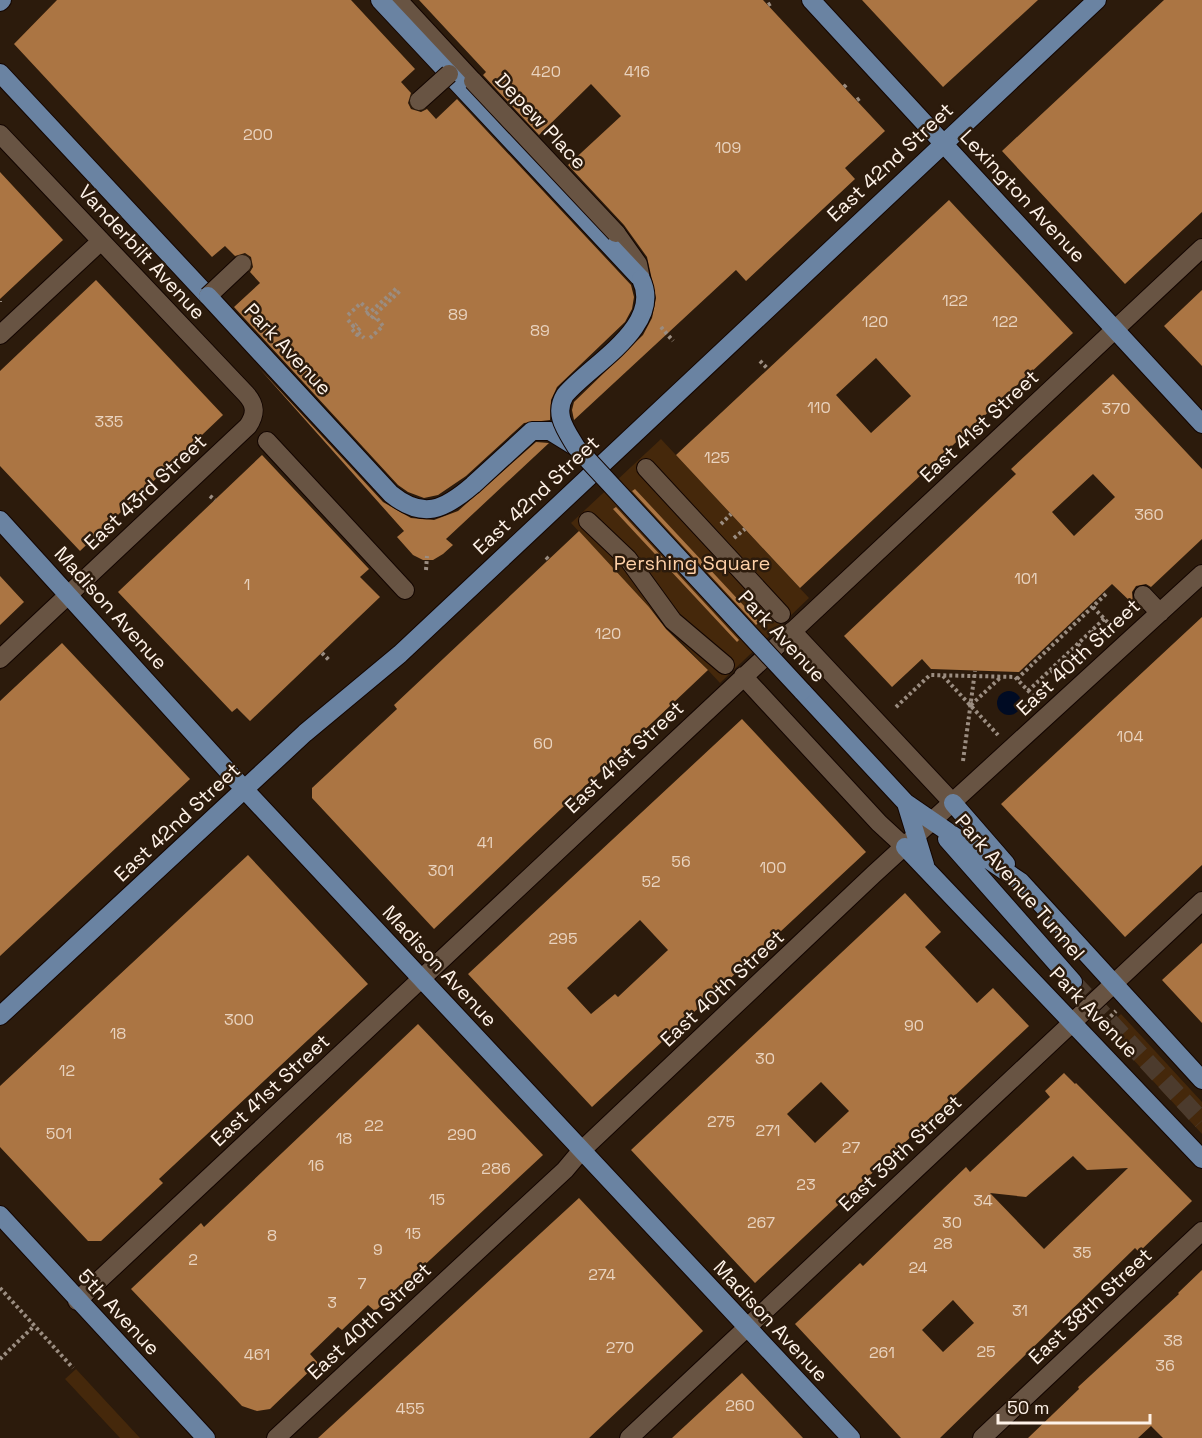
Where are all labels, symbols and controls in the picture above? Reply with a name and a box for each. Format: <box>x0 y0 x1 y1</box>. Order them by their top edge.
house number: 420 <box>531 61 561 82</box>
house number: 416 <box>624 61 650 82</box>
street label: Depew Place <box>490 67 592 175</box>
street label: East 42nd Street <box>821 97 959 227</box>
house number: 200 <box>243 124 273 145</box>
street label: Lexington Avenue <box>955 124 1091 268</box>
house number: 109 <box>715 137 741 158</box>
street label: Vanderbilt Avenue <box>73 179 211 325</box>
house number: 122 <box>942 290 968 311</box>
street label: Park Avenue <box>239 297 337 401</box>
house number: 89 <box>448 304 468 325</box>
house number: 120 <box>862 311 888 332</box>
house number: 122 <box>992 311 1018 332</box>
house number: 89 <box>530 320 550 341</box>
street label: East 41st Street <box>914 364 1044 488</box>
house number: 110 <box>807 397 831 418</box>
house number: 370 <box>1102 398 1130 419</box>
house number: 335 <box>95 411 123 432</box>
street label: East 43rd Street <box>78 429 212 555</box>
street label: East 42nd Street <box>467 430 605 560</box>
house number: 125 <box>704 447 730 468</box>
house number: 360 <box>1134 504 1164 525</box>
street label: Madison Avenue <box>49 541 173 675</box>
park label: Pershing Square <box>614 550 770 576</box>
house number: 101 <box>1014 568 1038 589</box>
house number: 1 <box>244 574 250 595</box>
street label: Park Avenue <box>733 584 831 688</box>
street label: East 40th Street <box>1010 593 1146 721</box>
house number: 120 <box>595 623 621 644</box>
street label: East 41st Street <box>559 695 689 819</box>
house number: 104 <box>1117 726 1143 747</box>
house number: 60 <box>533 733 553 754</box>
street label: East 42nd Street <box>108 757 246 887</box>
street label: Park Avenue Tunnel <box>949 808 1091 966</box>
house number: 41 <box>477 832 493 853</box>
house number: 56 <box>671 851 691 872</box>
house number: 100 <box>759 857 787 878</box>
house number: 301 <box>428 860 454 881</box>
house number: 52 <box>641 871 661 892</box>
street label: Madison Avenue <box>377 900 503 1032</box>
street label: East 40th Street <box>654 924 790 1052</box>
house number: 295 <box>549 928 577 949</box>
street label: Park Avenue <box>1044 961 1144 1063</box>
house number: 300 <box>224 1009 254 1030</box>
house number: 90 <box>904 1015 924 1036</box>
house number: 18 <box>110 1023 126 1044</box>
street label: East 41st Street <box>205 1028 335 1152</box>
house number: 30 <box>755 1048 775 1069</box>
house number: 12 <box>59 1060 75 1081</box>
street label: East 39th Street <box>833 1089 967 1217</box>
house number: 275 <box>707 1111 735 1132</box>
house number: 22 <box>364 1115 384 1136</box>
house number: 271 <box>755 1120 781 1141</box>
house number: 501 <box>46 1123 72 1144</box>
house number: 290 <box>447 1124 477 1145</box>
house number: 18 <box>336 1128 352 1149</box>
house number: 27 <box>842 1137 860 1158</box>
house number: 16 <box>308 1155 324 1176</box>
house number: 286 <box>481 1158 511 1179</box>
house number: 23 <box>796 1174 816 1195</box>
house number: 15 <box>429 1189 445 1210</box>
house number: 34 <box>973 1190 993 1211</box>
house number: 267 <box>747 1212 775 1233</box>
house number: 30 <box>942 1212 962 1233</box>
house number: 15 <box>405 1223 421 1244</box>
house number: 8 <box>267 1225 277 1246</box>
house number: 28 <box>933 1233 953 1254</box>
house number: 9 <box>373 1239 383 1260</box>
street label: East 38th Street <box>1023 1242 1157 1370</box>
house number: 35 <box>1072 1242 1092 1263</box>
house number: 2 <box>188 1249 198 1270</box>
street label: Madison Avenue <box>708 1255 834 1387</box>
street label: East 40th Street <box>301 1257 437 1385</box>
house number: 24 <box>908 1257 928 1278</box>
street label: 5th Avenue <box>72 1263 166 1361</box>
house number: 274 <box>588 1264 616 1285</box>
house number: 7 <box>357 1273 367 1294</box>
house number: 3 <box>327 1292 337 1313</box>
house number: 31 <box>1012 1300 1028 1321</box>
house number: 38 <box>1163 1330 1183 1351</box>
house number: 270 <box>606 1337 634 1358</box>
house number: 25 <box>976 1341 996 1362</box>
house number: 261 <box>869 1342 895 1363</box>
house number: 461 <box>244 1344 270 1365</box>
house number: 36 <box>1155 1355 1175 1376</box>
scale bar <box>998 1387 1150 1425</box>
house number: 260 <box>725 1395 755 1416</box>
text: 50 m <box>1007 1396 1049 1419</box>
house number: 455 <box>395 1398 425 1419</box>

